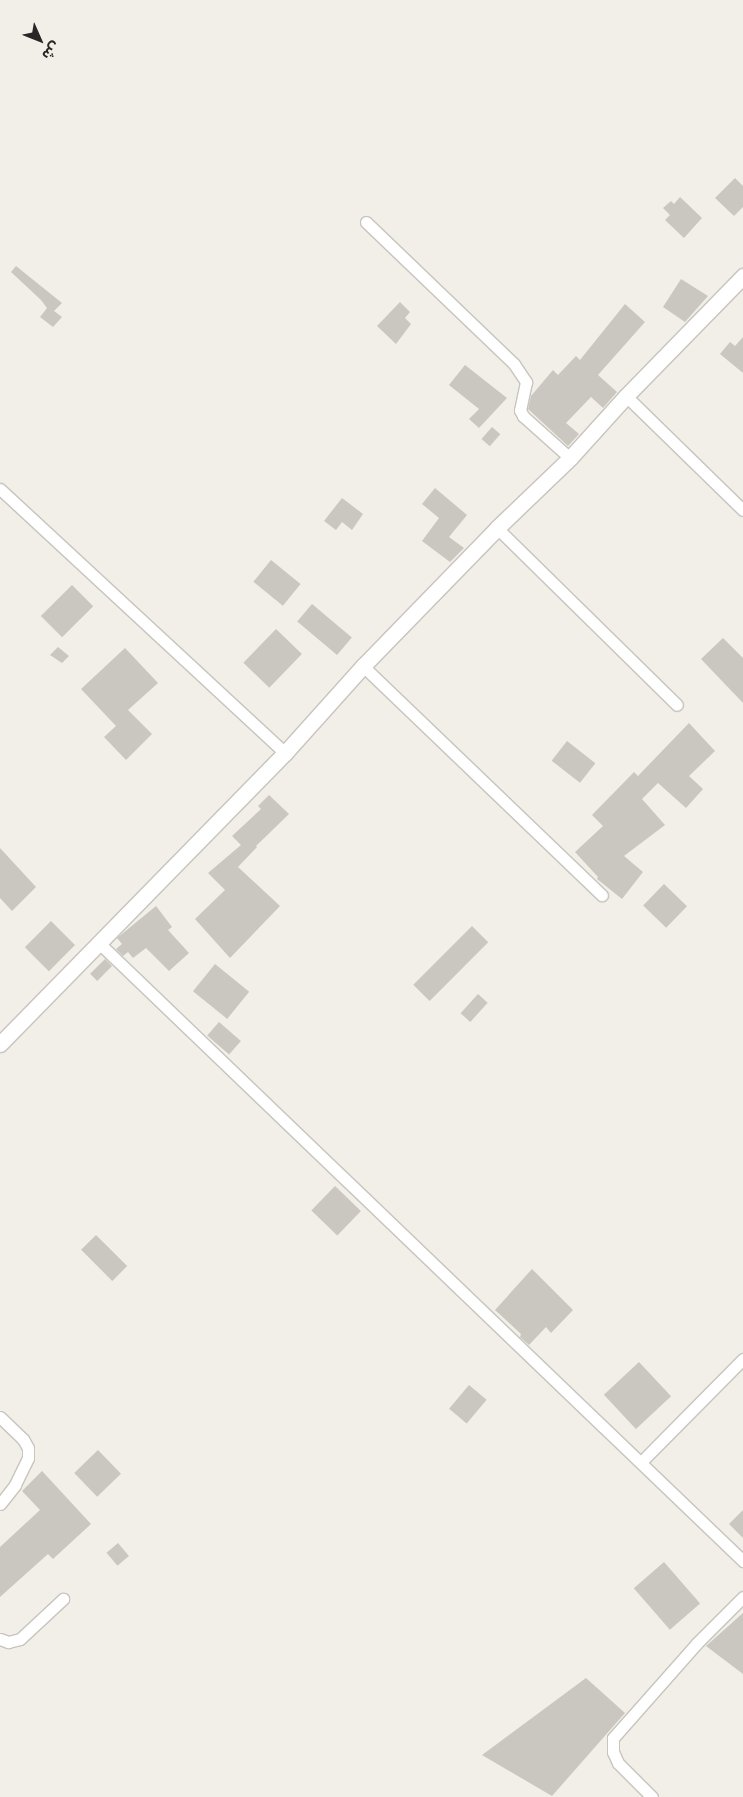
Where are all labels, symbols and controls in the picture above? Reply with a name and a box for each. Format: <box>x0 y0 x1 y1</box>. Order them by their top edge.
north arrow <box>15 15 65 65</box>
text: ش <box>39 39 62 62</box>

